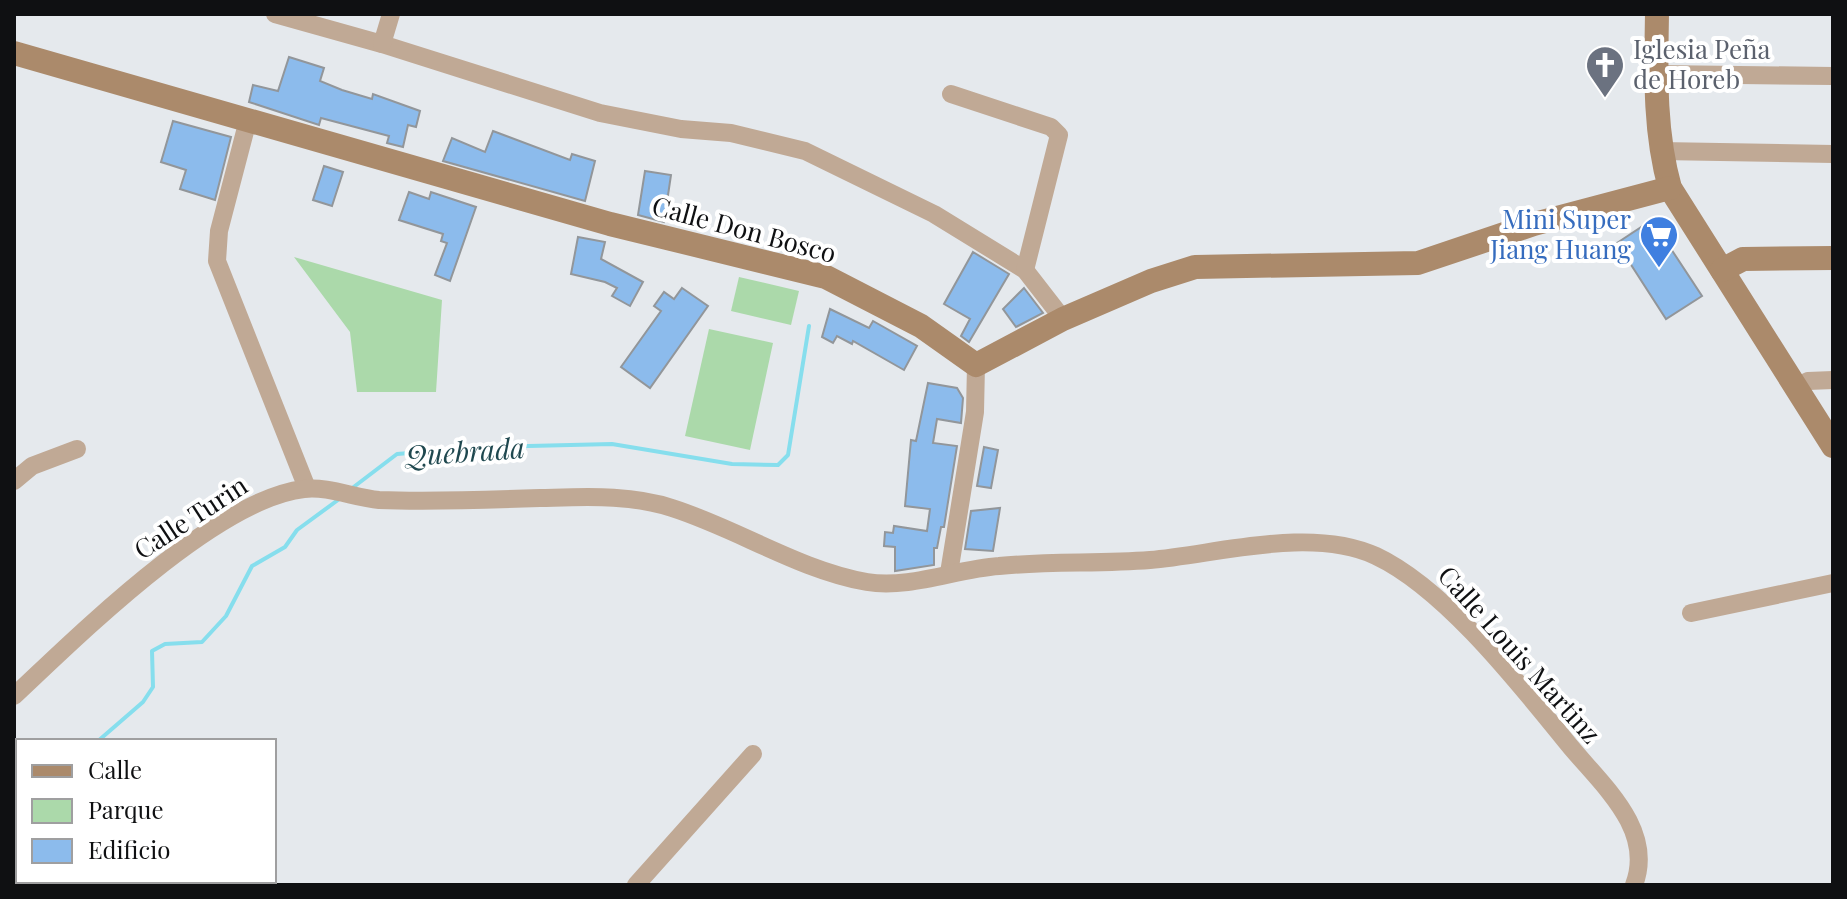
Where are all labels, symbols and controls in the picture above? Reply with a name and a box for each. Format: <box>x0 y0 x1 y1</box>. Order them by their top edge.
place label: Iglesia Peña de Horeb <box>1633 31 1771 96</box>
church icon: Iglesia Peña de Horeb <box>1584 44 1626 99</box>
street label: Calle Don Bosco <box>649 187 840 270</box>
place label: Mini Super Jiang Huang <box>1489 201 1631 266</box>
supermarket icon: Mini Super Jiang Huang <box>1638 214 1680 269</box>
water label: Quebrada <box>402 428 526 473</box>
street label: Calle Turin <box>127 467 254 566</box>
street label: Calle Louis Martinz <box>1431 558 1609 750</box>
legend <box>16 739 276 883</box>
text: Calle <box>88 753 142 785</box>
text: Parque <box>88 793 164 825</box>
text: Edificio <box>88 833 170 865</box>

